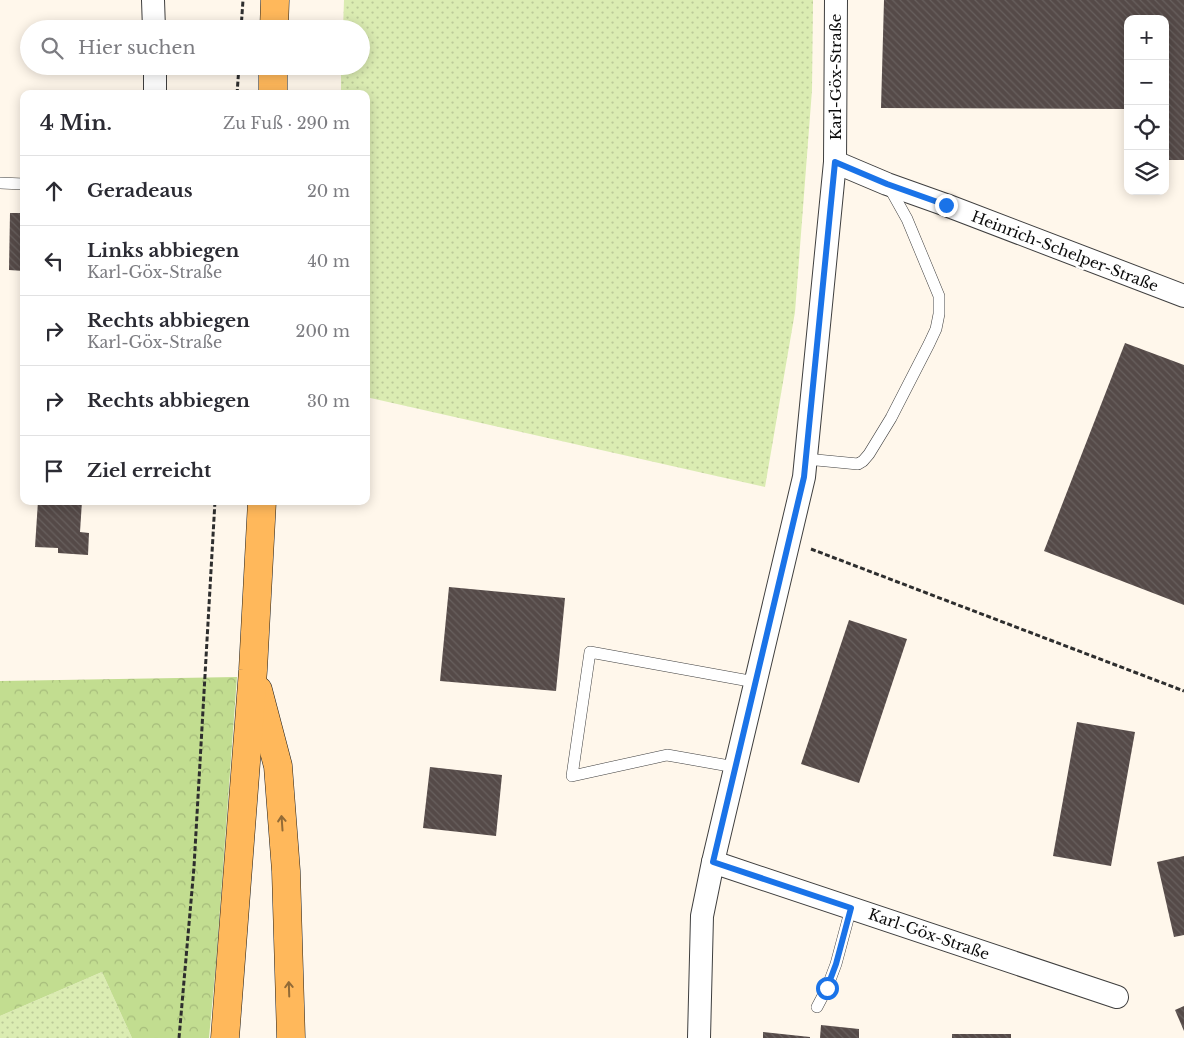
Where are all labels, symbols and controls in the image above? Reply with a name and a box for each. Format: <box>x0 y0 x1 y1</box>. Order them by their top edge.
street label: Karl-Göx-Straße <box>826 14 845 140</box>
map controls <box>1124 15 1169 195</box>
button: + <box>1124 15 1169 60</box>
search box <box>20 20 370 75</box>
icon: search <box>38 34 66 62</box>
text: Hier suchen <box>78 36 196 59</box>
button: − <box>1124 60 1169 105</box>
button: locate <box>1124 105 1169 150</box>
text: 4 Min. <box>40 110 112 136</box>
text: Zu Fuß · 290 m <box>223 113 350 133</box>
button: layers <box>1124 150 1169 195</box>
icon: ahead <box>40 177 68 205</box>
text: Geradeaus <box>87 179 193 202</box>
text: 20 m <box>307 181 350 201</box>
route end <box>935 194 958 217</box>
street label: Heinrich-Schelper-Straße <box>969 207 1161 295</box>
text: Links abbiegen <box>87 239 239 262</box>
icon: left <box>40 247 68 275</box>
text: 40 m <box>307 251 350 271</box>
text: Karl-Göx-Straße <box>87 262 222 282</box>
text: Rechts abbiegen <box>87 309 250 332</box>
icon: right <box>40 317 68 345</box>
text: 200 m <box>296 321 350 341</box>
text: Karl-Göx-Straße <box>87 332 222 352</box>
icon: right <box>40 387 68 415</box>
text: Rechts abbiegen <box>87 389 250 412</box>
text: 30 m <box>307 391 350 411</box>
icon: arrive <box>40 457 68 485</box>
text: Ziel erreicht <box>87 459 211 482</box>
one-way arrow <box>278 815 287 831</box>
street label: Karl-Göx-Straße <box>866 904 992 964</box>
route start <box>816 977 839 1000</box>
one-way arrow <box>285 982 294 998</box>

